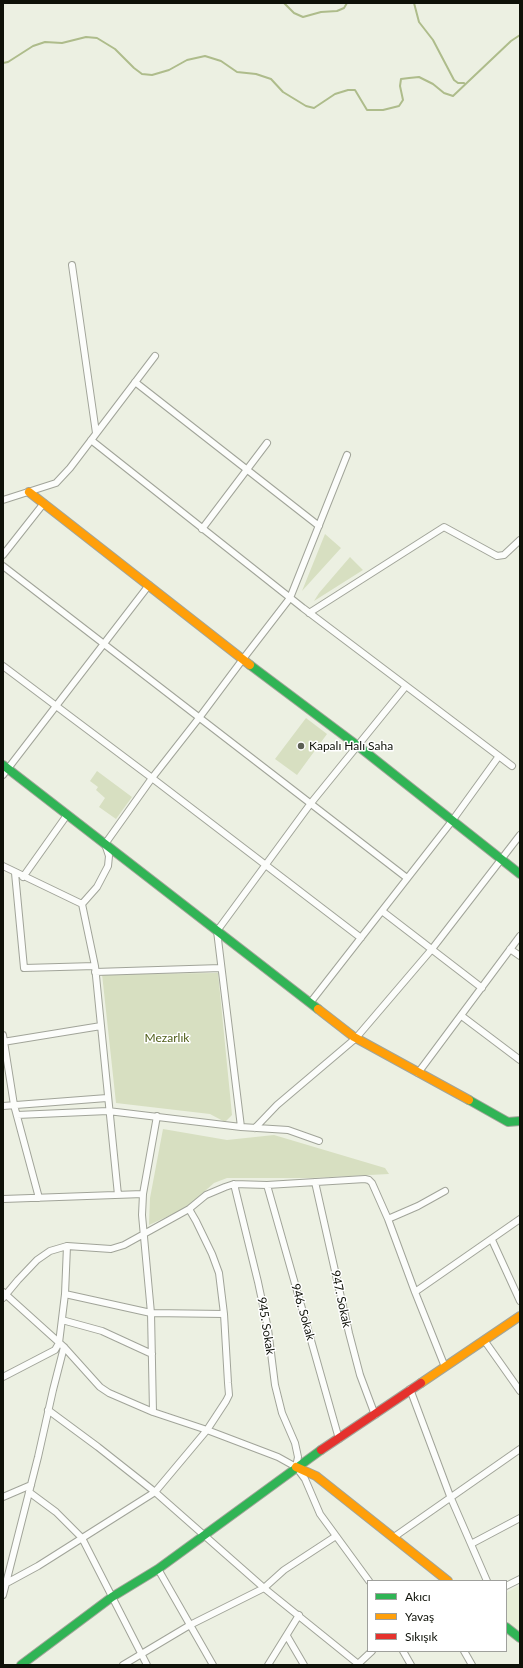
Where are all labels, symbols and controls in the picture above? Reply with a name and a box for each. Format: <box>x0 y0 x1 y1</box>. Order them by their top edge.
place label: Kapalı Halı Saha <box>309 739 393 753</box>
marker: Kapalı Halı Saha <box>296 741 306 751</box>
park label: Mezarlık <box>145 1031 189 1045</box>
street label: 947. Sokak <box>328 1269 354 1329</box>
street label: 946. Sokak <box>288 1282 318 1342</box>
street label: 945. Sokak <box>254 1296 278 1356</box>
legend <box>367 1580 507 1652</box>
text: Akıcı <box>405 1589 431 1604</box>
text: Yavaş <box>405 1609 434 1624</box>
text: Sıkışık <box>405 1629 438 1644</box>

